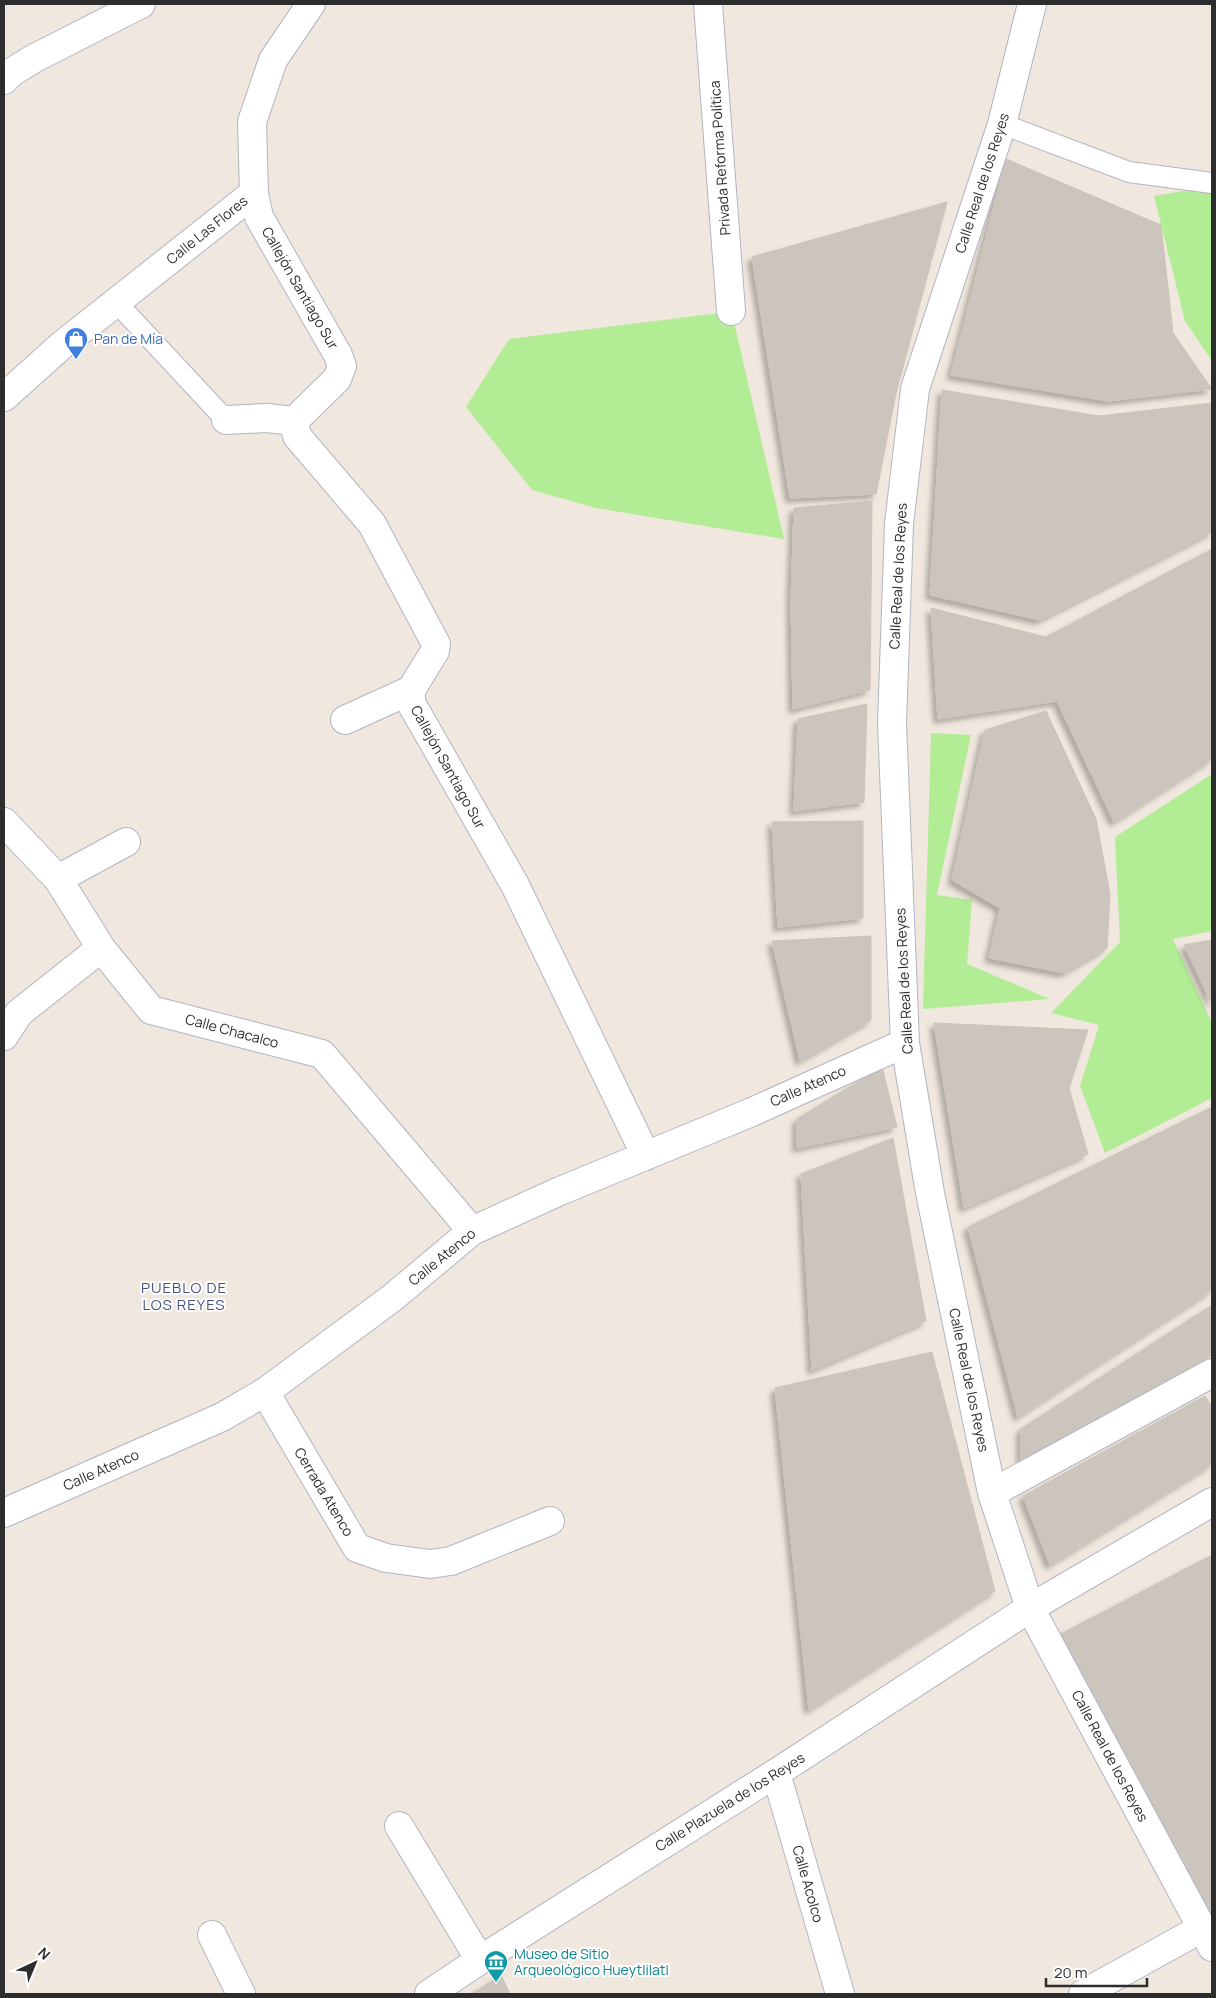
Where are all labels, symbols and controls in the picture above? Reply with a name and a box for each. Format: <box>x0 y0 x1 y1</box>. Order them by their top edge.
street label: Privada Reforma Política <box>705 80 734 236</box>
street label: Calle Real de los Reyes <box>950 110 1013 255</box>
street label: Calle Las Flores <box>162 191 251 268</box>
street label: Callejón Santiago Sur <box>258 223 343 352</box>
shop icon: Pan de Mía <box>63 326 89 360</box>
place label: Pan de Mía <box>94 329 163 348</box>
street label: Calle Real de los Reyes <box>884 502 911 650</box>
street label: Callejón Santiago Sur <box>407 702 490 832</box>
street label: Calle Real de los Reyes <box>890 907 917 1055</box>
street label: Calle Chacalco <box>183 1009 281 1052</box>
street label: Calle Atenco <box>767 1060 849 1111</box>
street label: Calle Atenco <box>404 1224 479 1290</box>
district label: PUEBLO DE LOS REYES <box>141 1277 227 1315</box>
street label: Calle Real de los Reyes <box>945 1306 994 1453</box>
street label: Calle Atenco <box>60 1444 142 1495</box>
street label: Cerrada Atenco <box>290 1444 358 1540</box>
street label: Calle Real de los Reyes <box>1068 1687 1153 1825</box>
street label: Calle Plazuela de los Reyes <box>651 1748 808 1855</box>
street label: Calle Acolco <box>788 1843 829 1924</box>
north arrow <box>10 1938 60 1988</box>
text: N <box>34 1943 55 1964</box>
place label: Museo de Sitio Arqueológico Hueytlilatl <box>514 1944 669 1979</box>
museum icon: Museo de Sitio Arqueológico Hueytlilatl <box>483 1949 509 1983</box>
scale bar <box>1046 1956 1147 1988</box>
text: 20 m <box>1054 1962 1087 1983</box>

